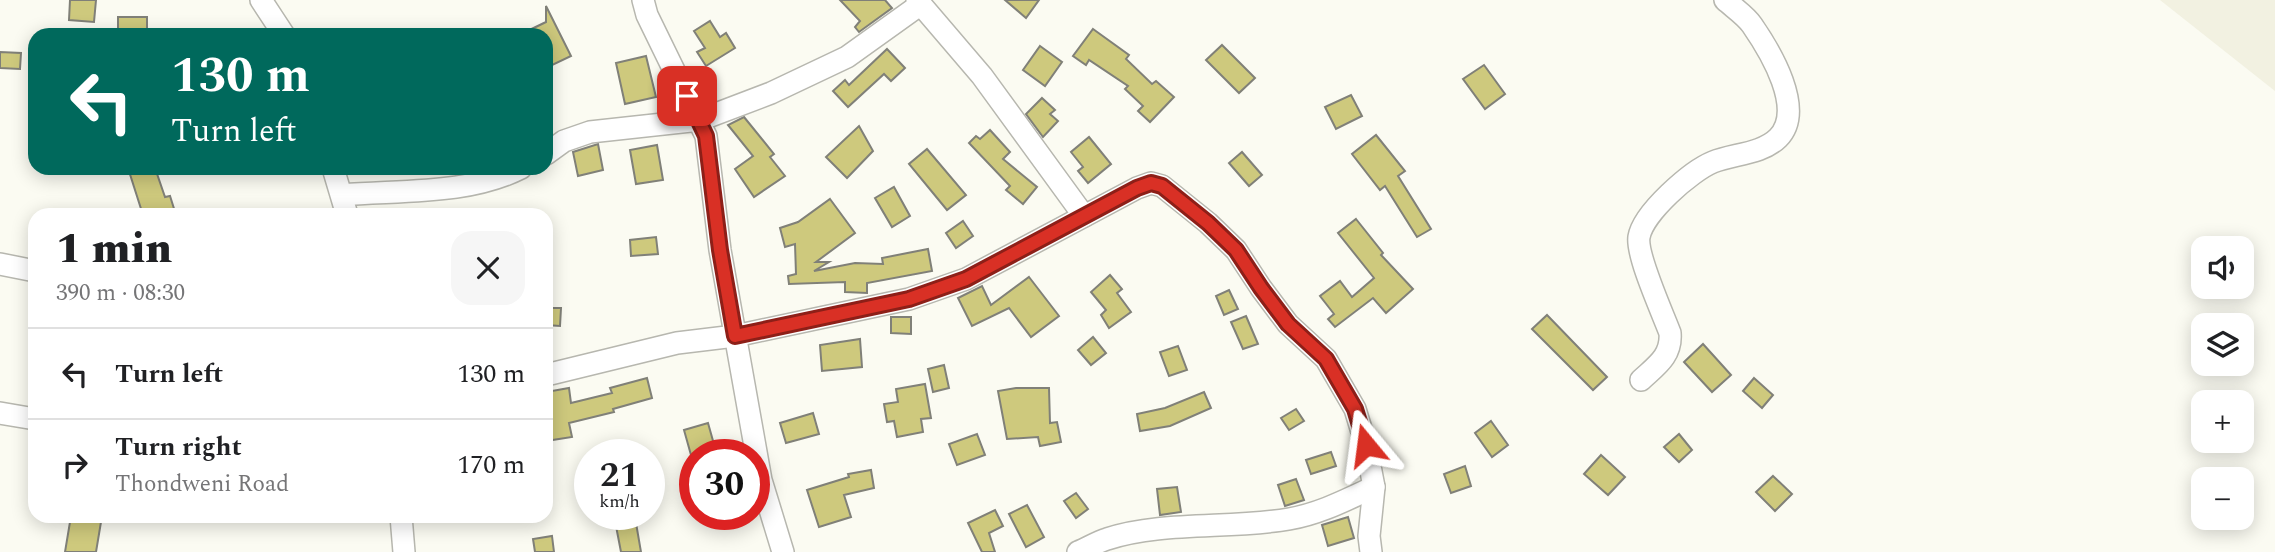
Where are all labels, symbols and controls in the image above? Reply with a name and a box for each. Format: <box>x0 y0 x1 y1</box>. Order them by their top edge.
text: 130 m <box>171 39 310 114</box>
icon: left <box>56 56 147 147</box>
pin <box>657 66 717 126</box>
icon: arrive <box>668 77 706 115</box>
text: Turn left <box>171 107 297 156</box>
text: 1 min <box>56 218 172 281</box>
button: close <box>451 231 525 305</box>
map controls <box>2191 236 2254 530</box>
button: sound <box>2191 236 2254 299</box>
text: 390 m · 08:30 <box>56 276 185 311</box>
button: layers <box>2191 313 2254 376</box>
text: Turn left <box>115 354 223 394</box>
text: 130 m <box>457 354 525 394</box>
icon: left <box>56 355 94 393</box>
button: + <box>2191 390 2254 453</box>
position arrow <box>1329 408 1403 482</box>
text: Turn right <box>115 427 242 467</box>
speed limit sign: 30 <box>679 439 770 530</box>
text: 170 m <box>457 445 525 485</box>
icon: right <box>56 446 94 484</box>
text: 21 <box>600 449 639 502</box>
text: Thondweni Road <box>115 467 289 502</box>
button: − <box>2191 467 2254 530</box>
text: km/h <box>599 488 640 515</box>

